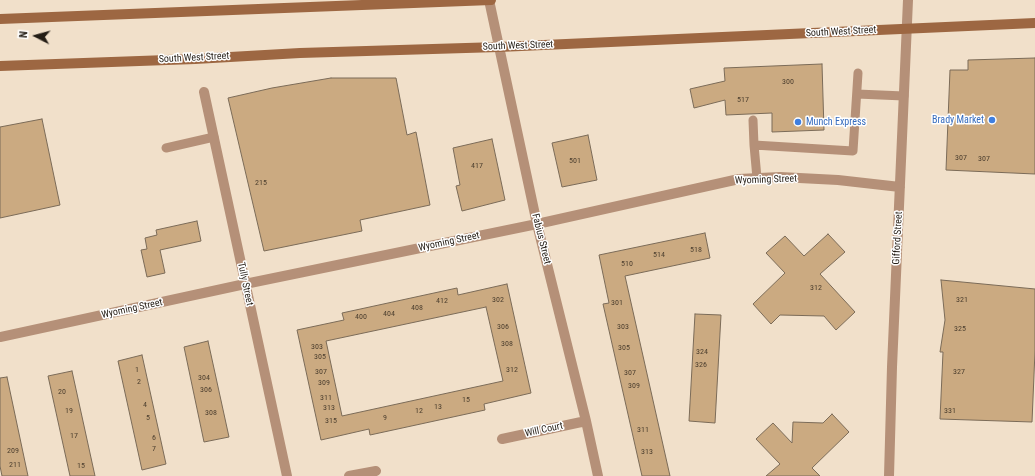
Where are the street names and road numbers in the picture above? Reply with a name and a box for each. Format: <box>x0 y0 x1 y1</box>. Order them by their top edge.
street label: South West Street <box>805 24 877 40</box>
street label: South West Street <box>483 39 553 53</box>
street label: South West Street <box>158 50 230 66</box>
street label: Wyoming Street <box>735 173 797 187</box>
street label: Gifford Street <box>891 211 905 265</box>
street label: Fabius Street <box>529 212 553 266</box>
street label: Wyoming Street <box>417 230 481 254</box>
street label: Tully Street <box>235 261 255 307</box>
street label: Wyoming Street <box>100 297 164 321</box>
street label: Will Court <box>524 420 564 440</box>

